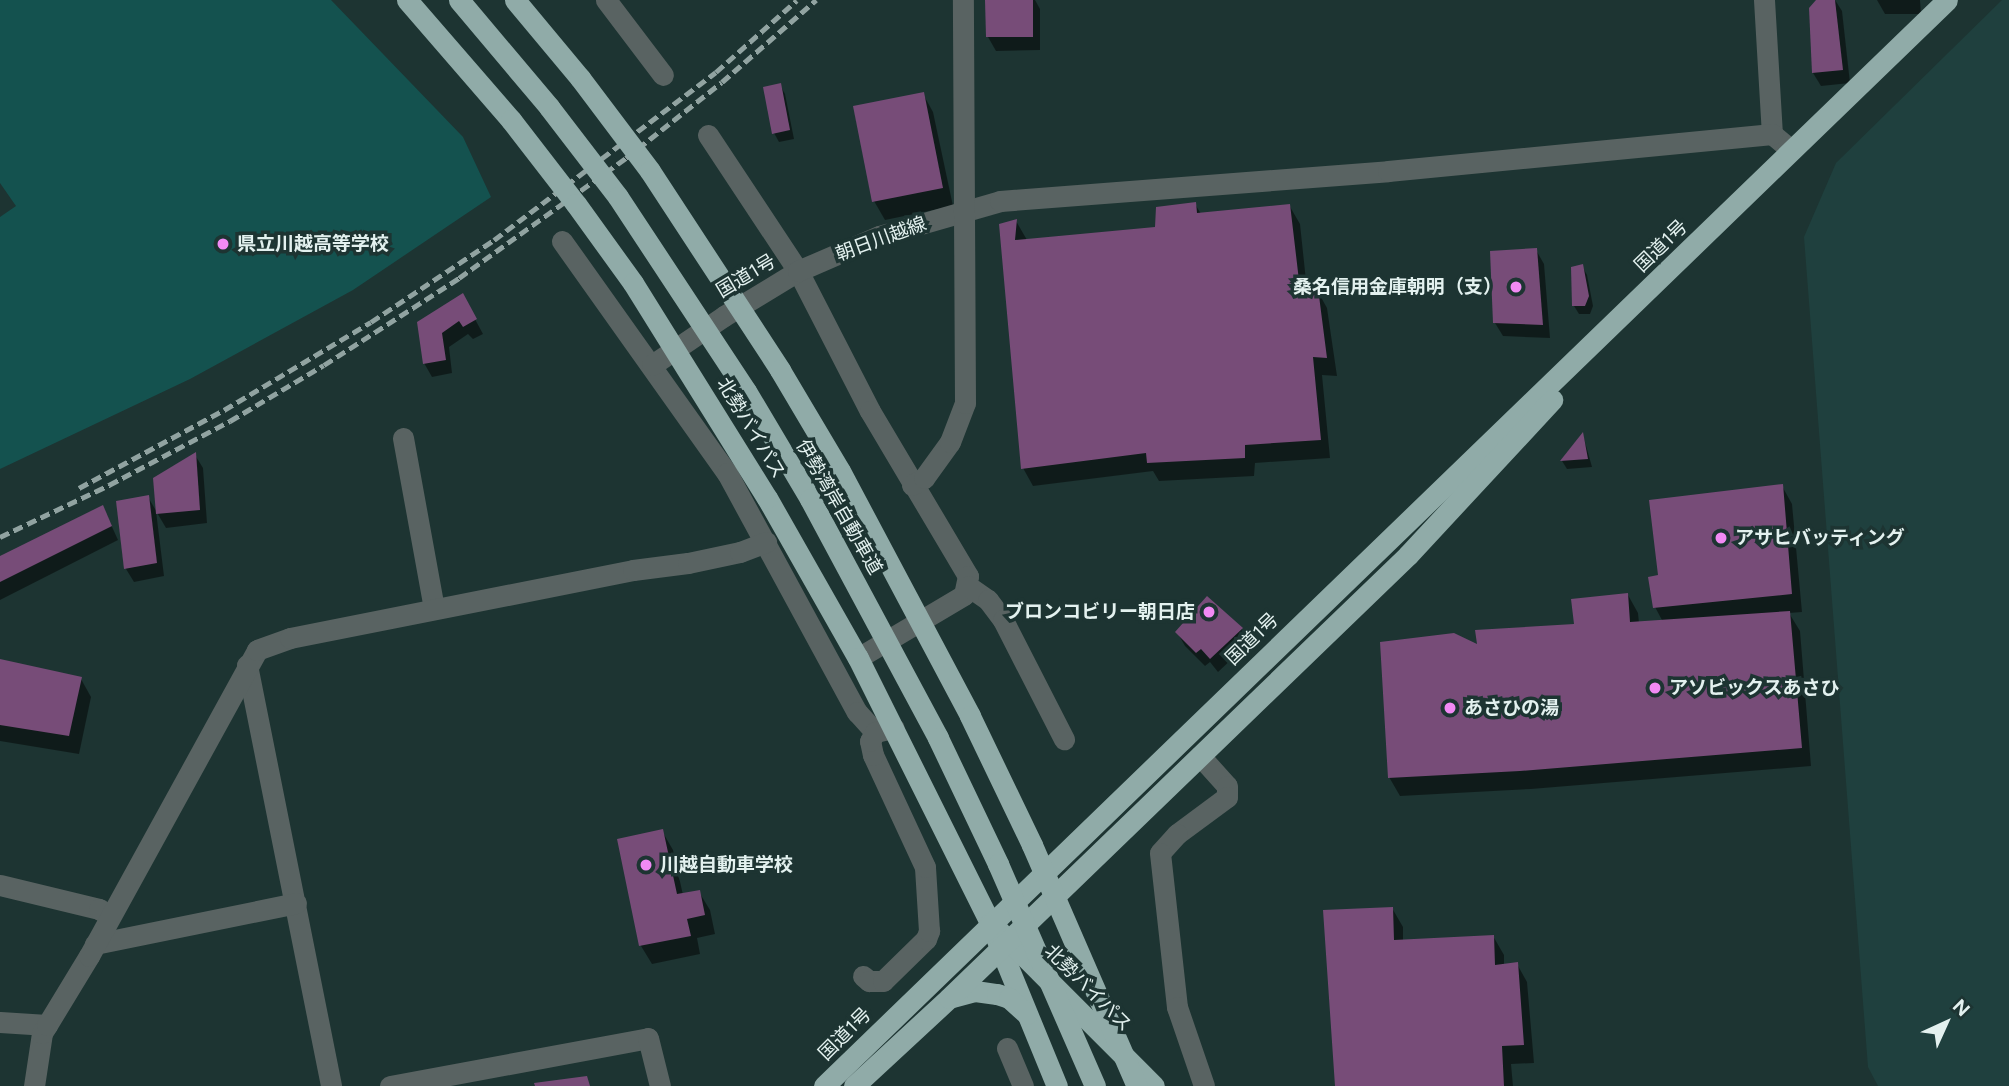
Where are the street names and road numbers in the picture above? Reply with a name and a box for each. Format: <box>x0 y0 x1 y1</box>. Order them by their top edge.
street label: 朝日川越線 <box>832 212 930 266</box>
street label: 国道1号 <box>1630 215 1692 277</box>
street label: 国道1号 <box>712 250 780 302</box>
street label: 北勢バイパス <box>712 373 790 483</box>
street label: 伊勢湾岸自動車道 <box>791 435 887 579</box>
street label: 国道1号 <box>1221 608 1283 670</box>
street label: 北勢バイパス <box>1040 940 1136 1036</box>
street label: 国道1号 <box>814 1003 876 1065</box>

